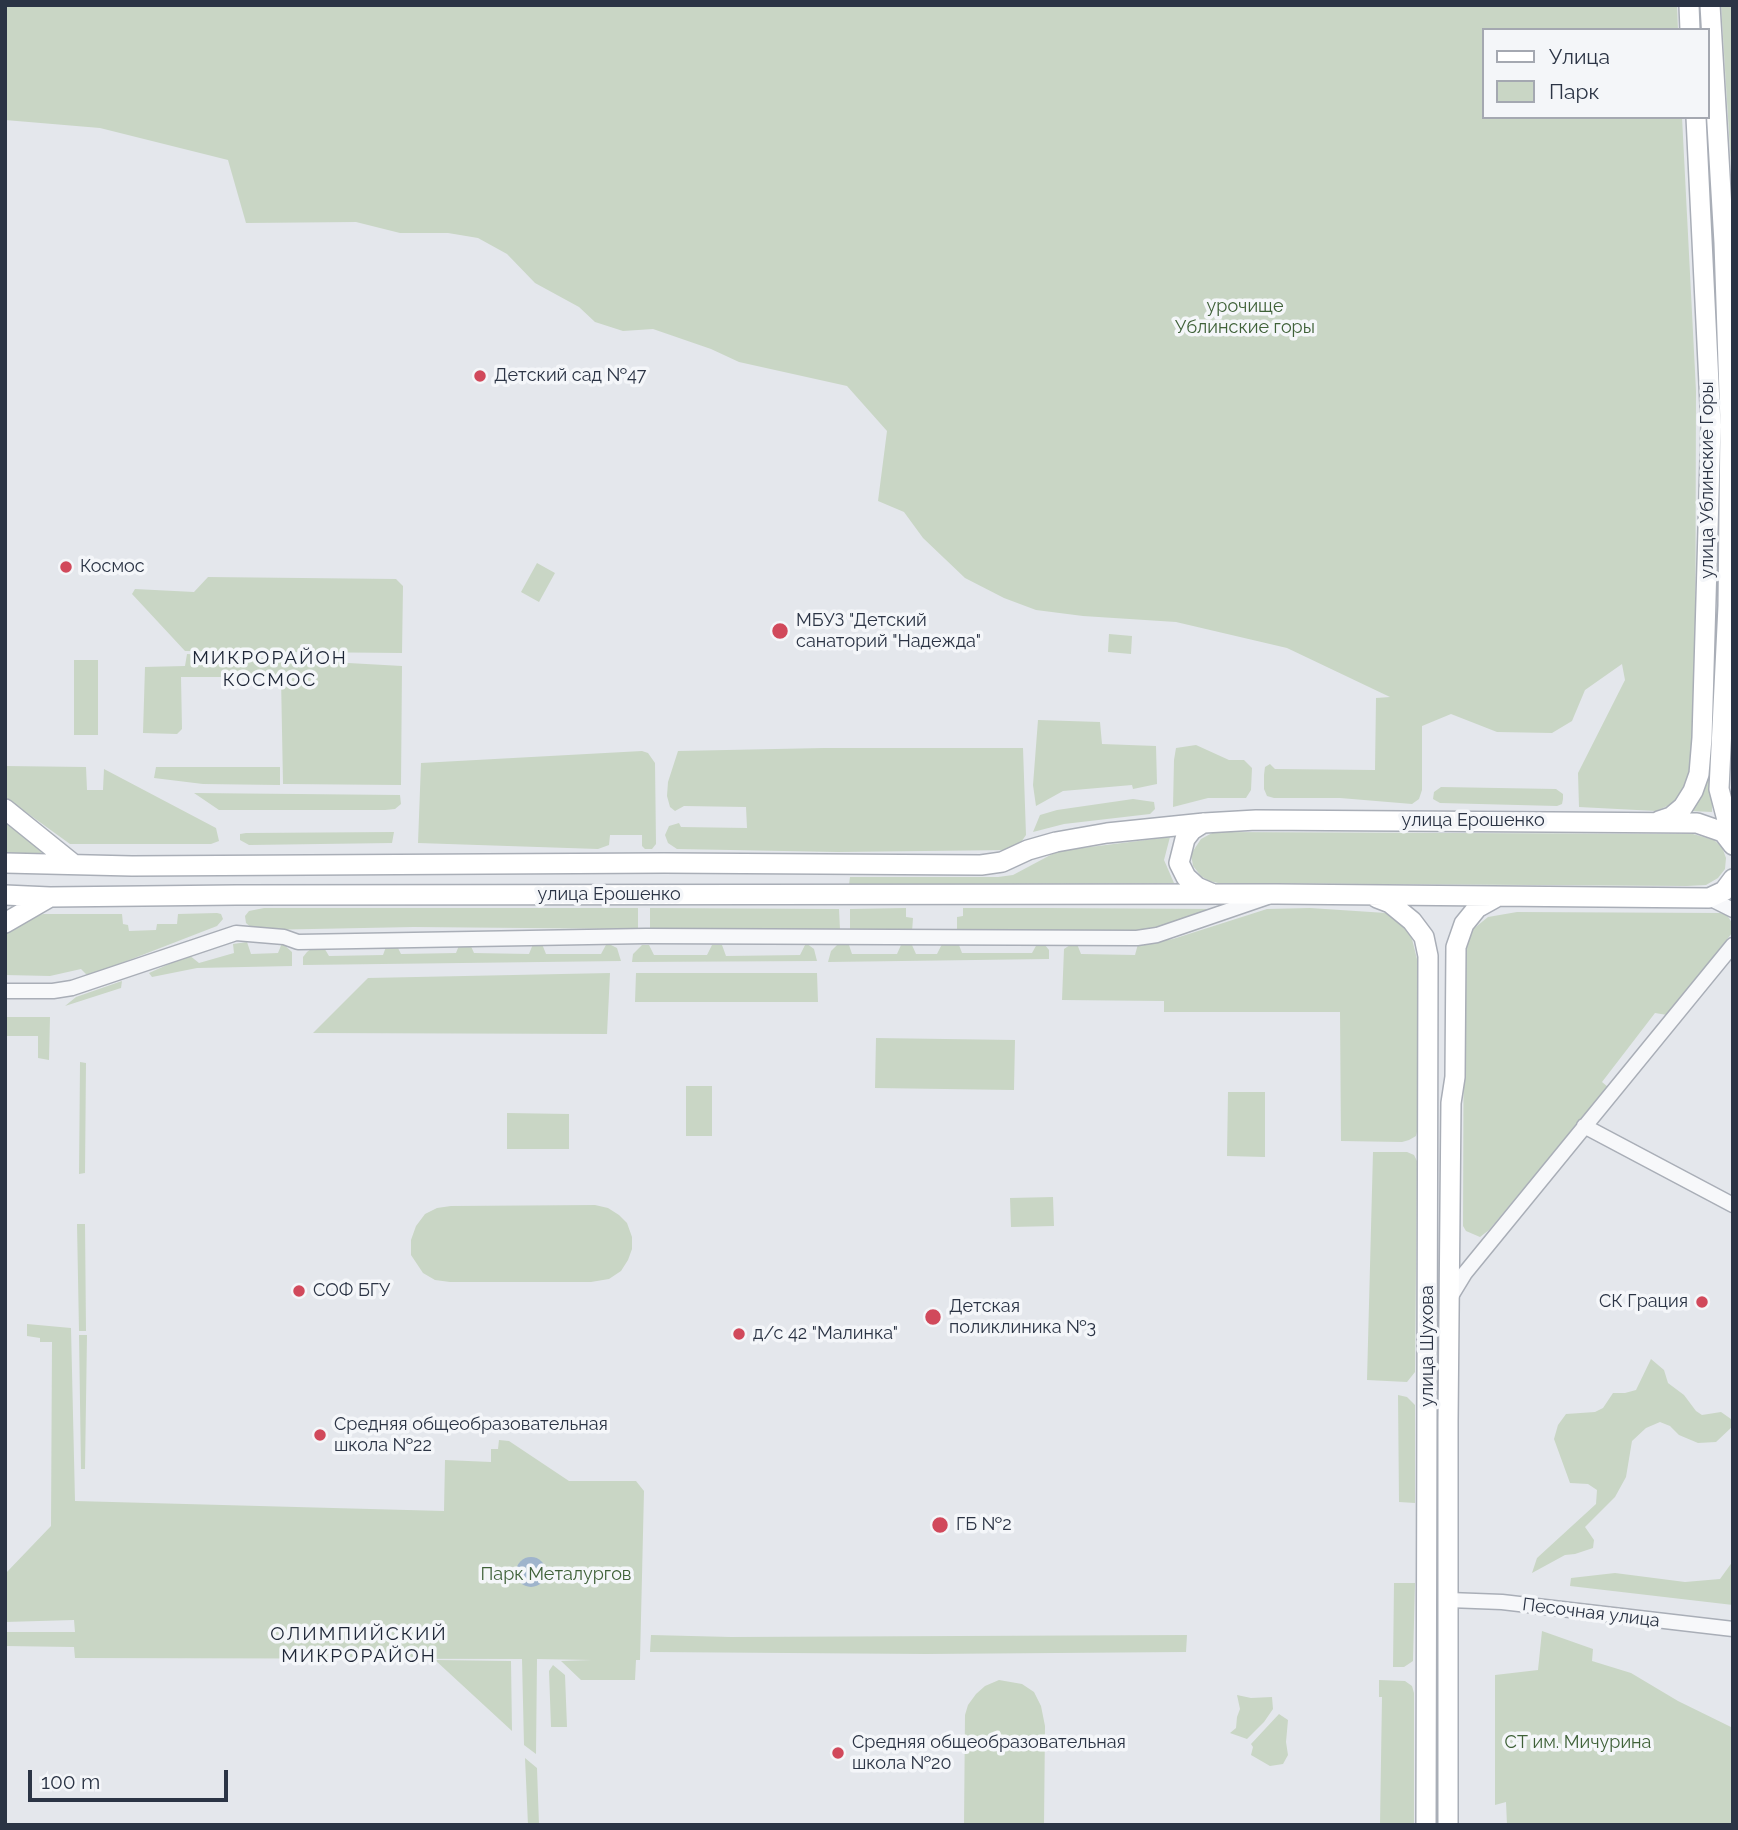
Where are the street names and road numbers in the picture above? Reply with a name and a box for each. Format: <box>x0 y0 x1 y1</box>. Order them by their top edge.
street label: улица Ублинские Горы <box>1697 381 1719 579</box>
street label: улица Ерошенко <box>1401 810 1545 832</box>
street label: улица Ерошенко <box>537 884 681 906</box>
street label: улица Шухова <box>1417 1285 1439 1407</box>
street label: Песочная улица <box>1521 1594 1661 1632</box>

